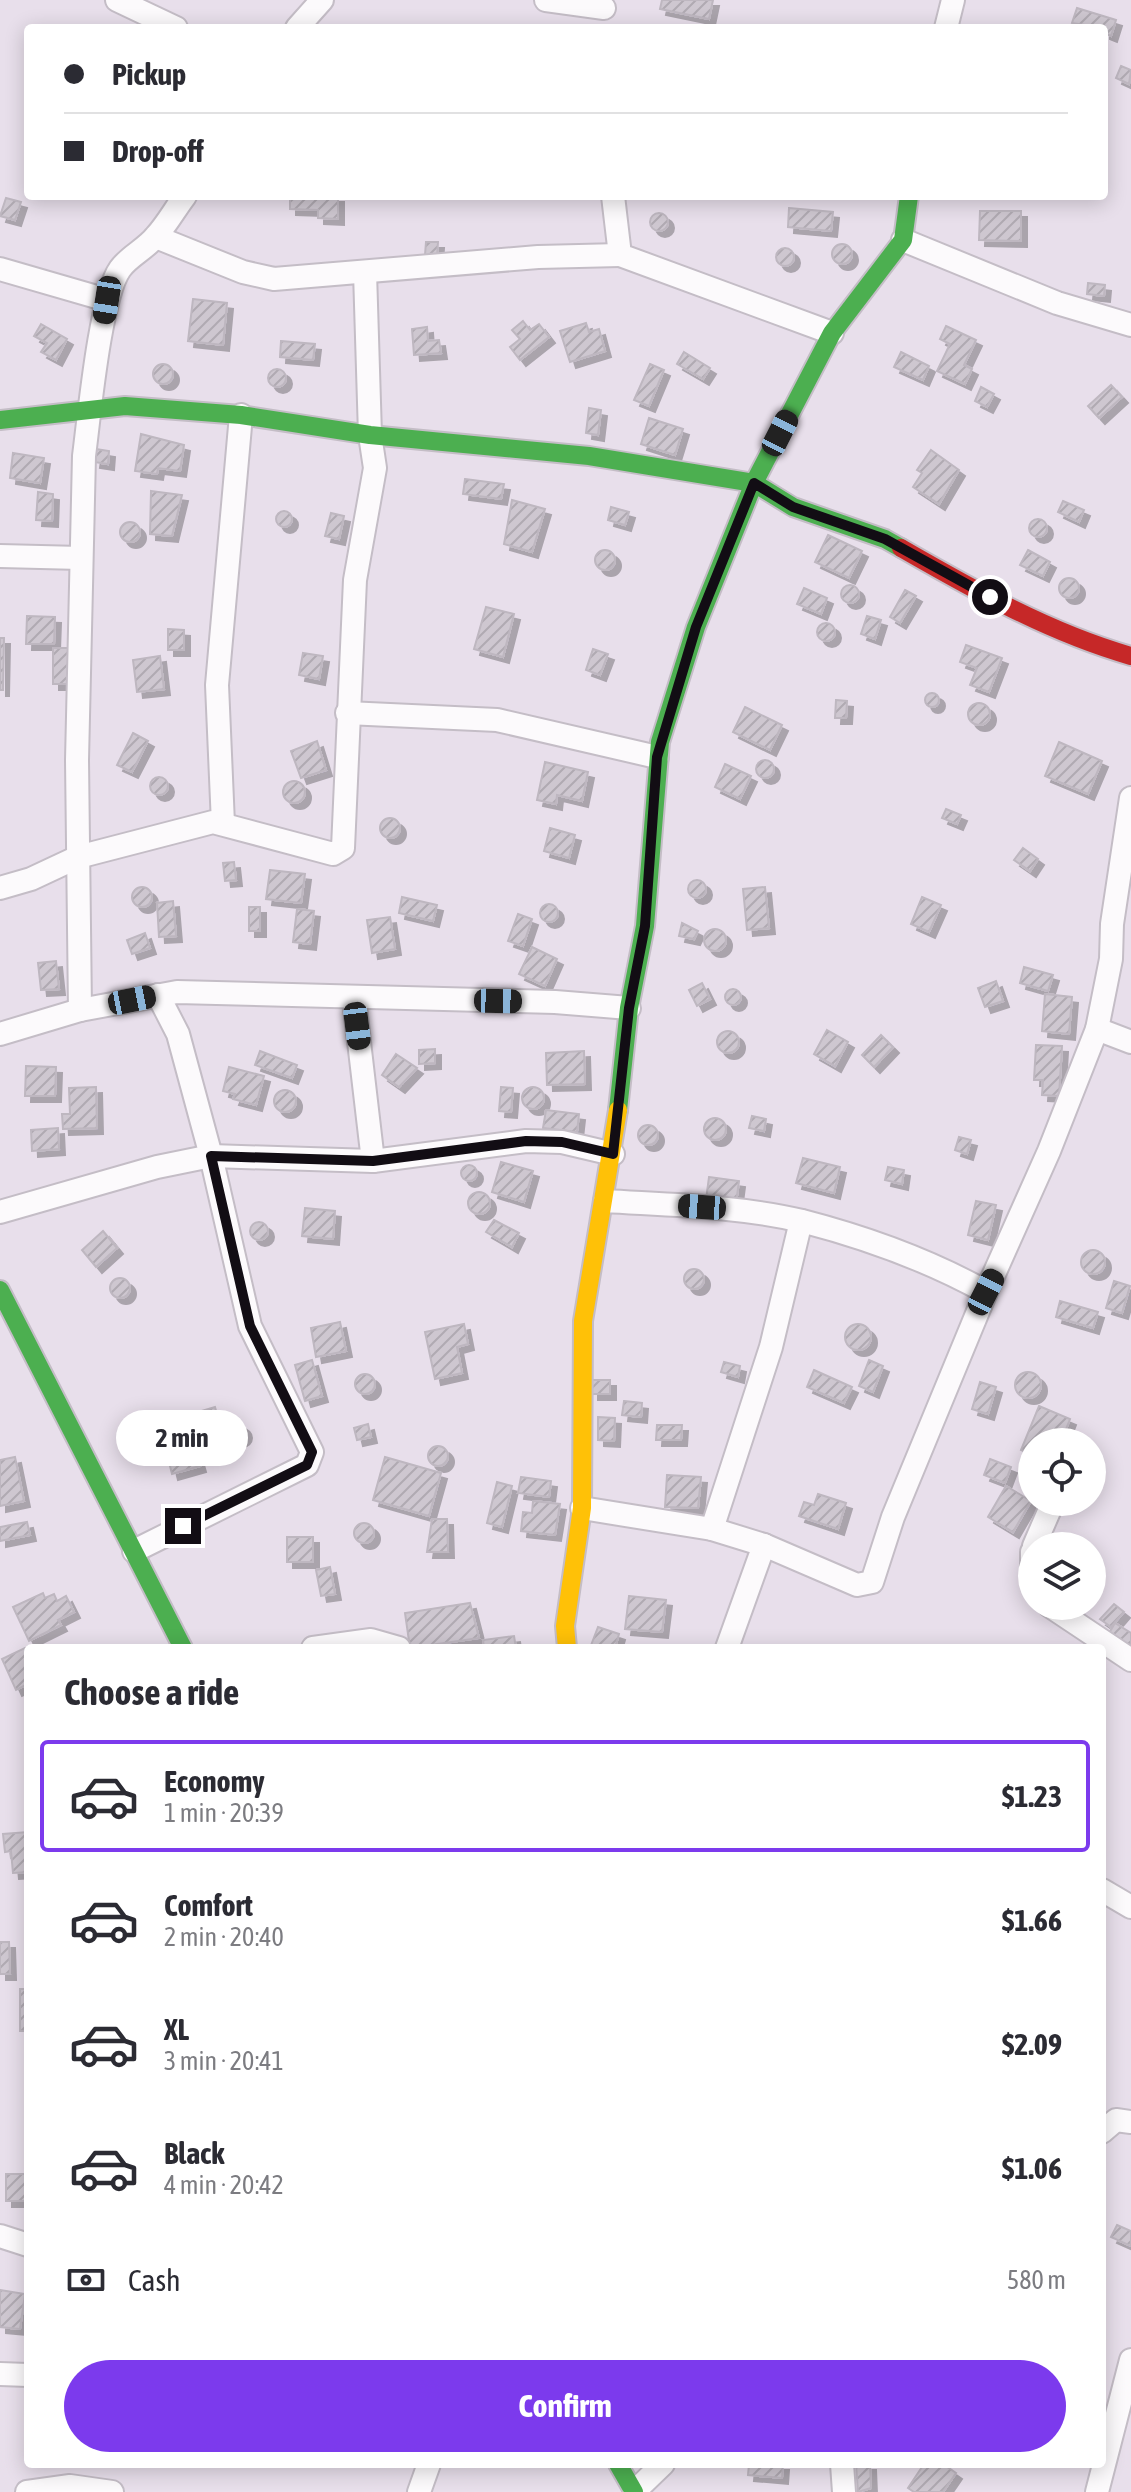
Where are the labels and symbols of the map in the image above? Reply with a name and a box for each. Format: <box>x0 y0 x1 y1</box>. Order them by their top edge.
car <box>91 274 123 326</box>
car <box>758 406 802 460</box>
route start <box>972 579 1008 615</box>
car <box>106 984 158 1016</box>
car <box>474 989 522 1013</box>
car <box>342 1001 372 1051</box>
car <box>677 1193 727 1221</box>
car <box>964 1265 1008 1319</box>
callout: 2 min <box>117 1410 249 1466</box>
route end <box>165 1508 201 1544</box>

